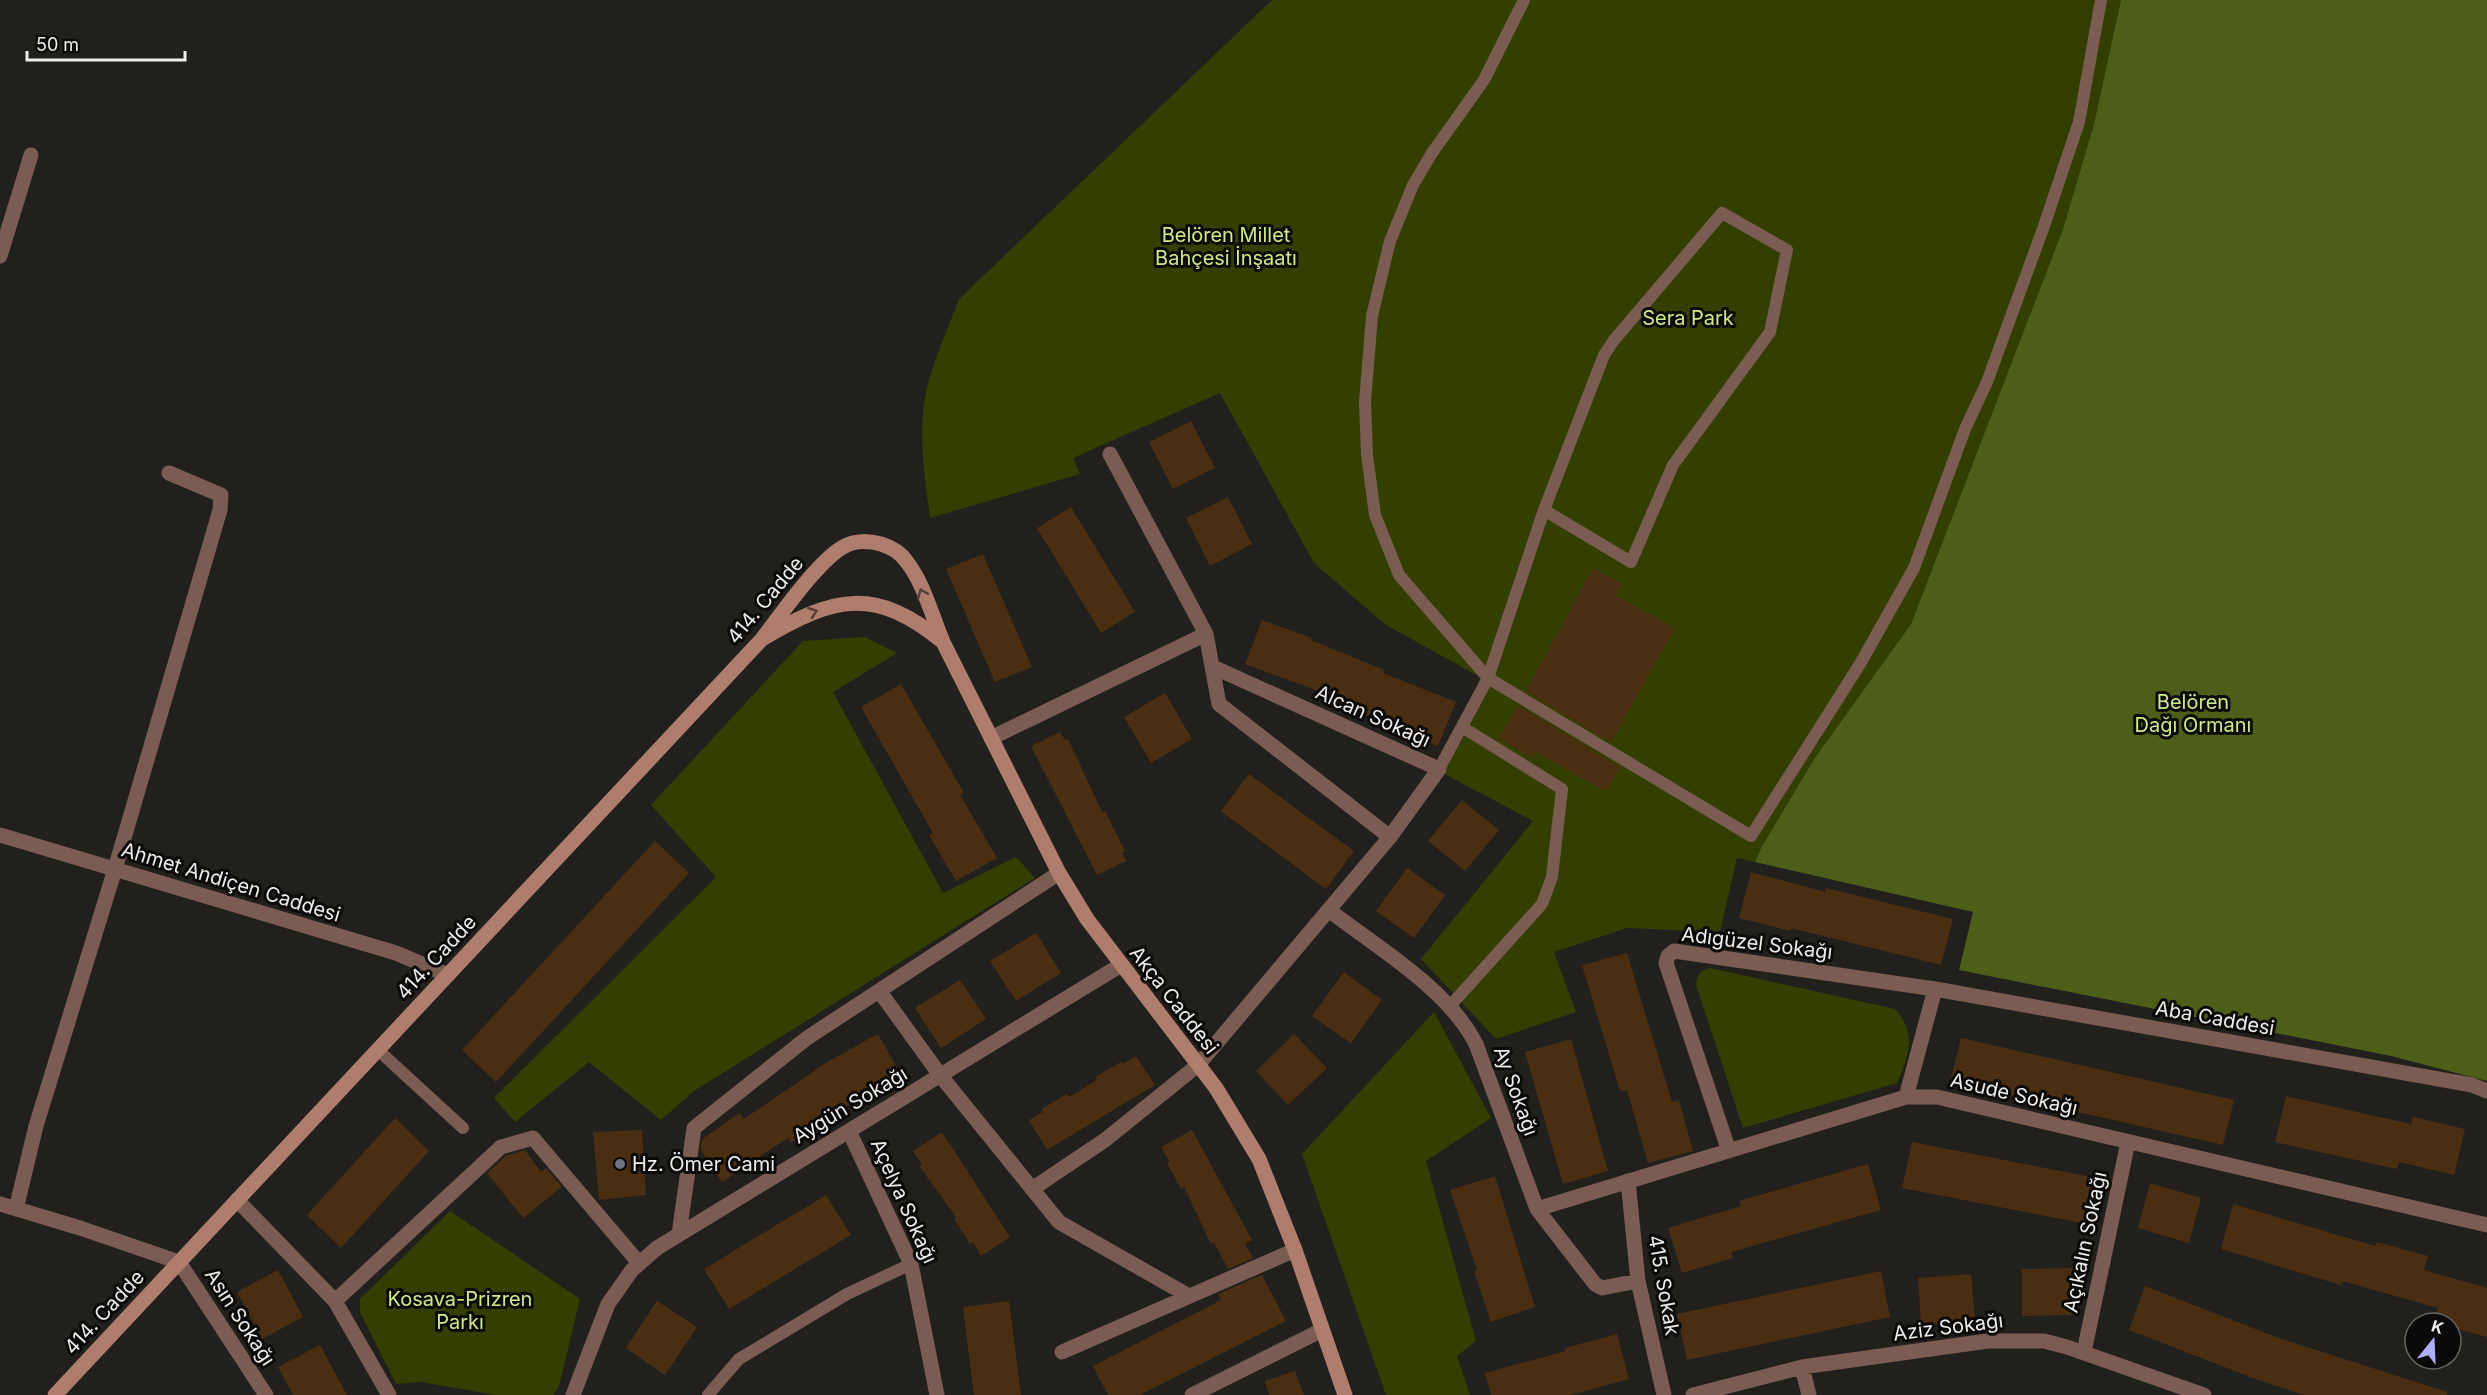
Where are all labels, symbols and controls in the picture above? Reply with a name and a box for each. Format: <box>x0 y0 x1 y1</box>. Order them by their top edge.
scale bar <box>27 24 184 62</box>
text: 50 m <box>36 34 79 55</box>
park label: Belören Millet Bahçesi İnşaatı <box>1155 223 1297 270</box>
park label: Sera Park <box>1642 306 1734 330</box>
street label: 414. Cadde <box>722 552 808 648</box>
one-way arrow <box>918 588 930 599</box>
one-way arrow <box>807 607 818 619</box>
street label: Alcan Sokağı <box>1312 680 1434 752</box>
park label: Belören Dağı Ormanı <box>2135 690 2251 737</box>
street label: Ahmet Andiçen Caddesi <box>119 837 343 927</box>
street label: 414. Cadde <box>391 910 481 1004</box>
street label: Adıgüzel Sokağı <box>1680 922 1834 964</box>
street label: Akça Caddesi <box>1124 941 1224 1059</box>
street label: Aba Caddesi <box>2154 996 2276 1040</box>
street label: Ay Sokağı <box>1489 1043 1543 1139</box>
street label: Aygün Sokağı <box>789 1062 911 1148</box>
street label: Asude Sokağı <box>1948 1068 2080 1120</box>
street label: Açelya Sokağı <box>866 1135 942 1267</box>
place label: Hz. Ömer Cami <box>632 1152 775 1176</box>
marker: Hz. Ömer Cami <box>613 1157 627 1171</box>
street label: Açıkalın Sokağı <box>2058 1169 2112 1315</box>
street label: 415. Sokak <box>1643 1233 1685 1337</box>
street label: Asın Sokağı <box>200 1264 280 1370</box>
street label: 414. Cadde <box>59 1265 149 1359</box>
park label: Kosava-Prizren Parkı <box>388 1287 532 1334</box>
street label: Aziz Sokağı <box>1892 1308 2004 1346</box>
north arrow <box>2403 1311 2463 1371</box>
text: K <box>2429 1315 2447 1338</box>

